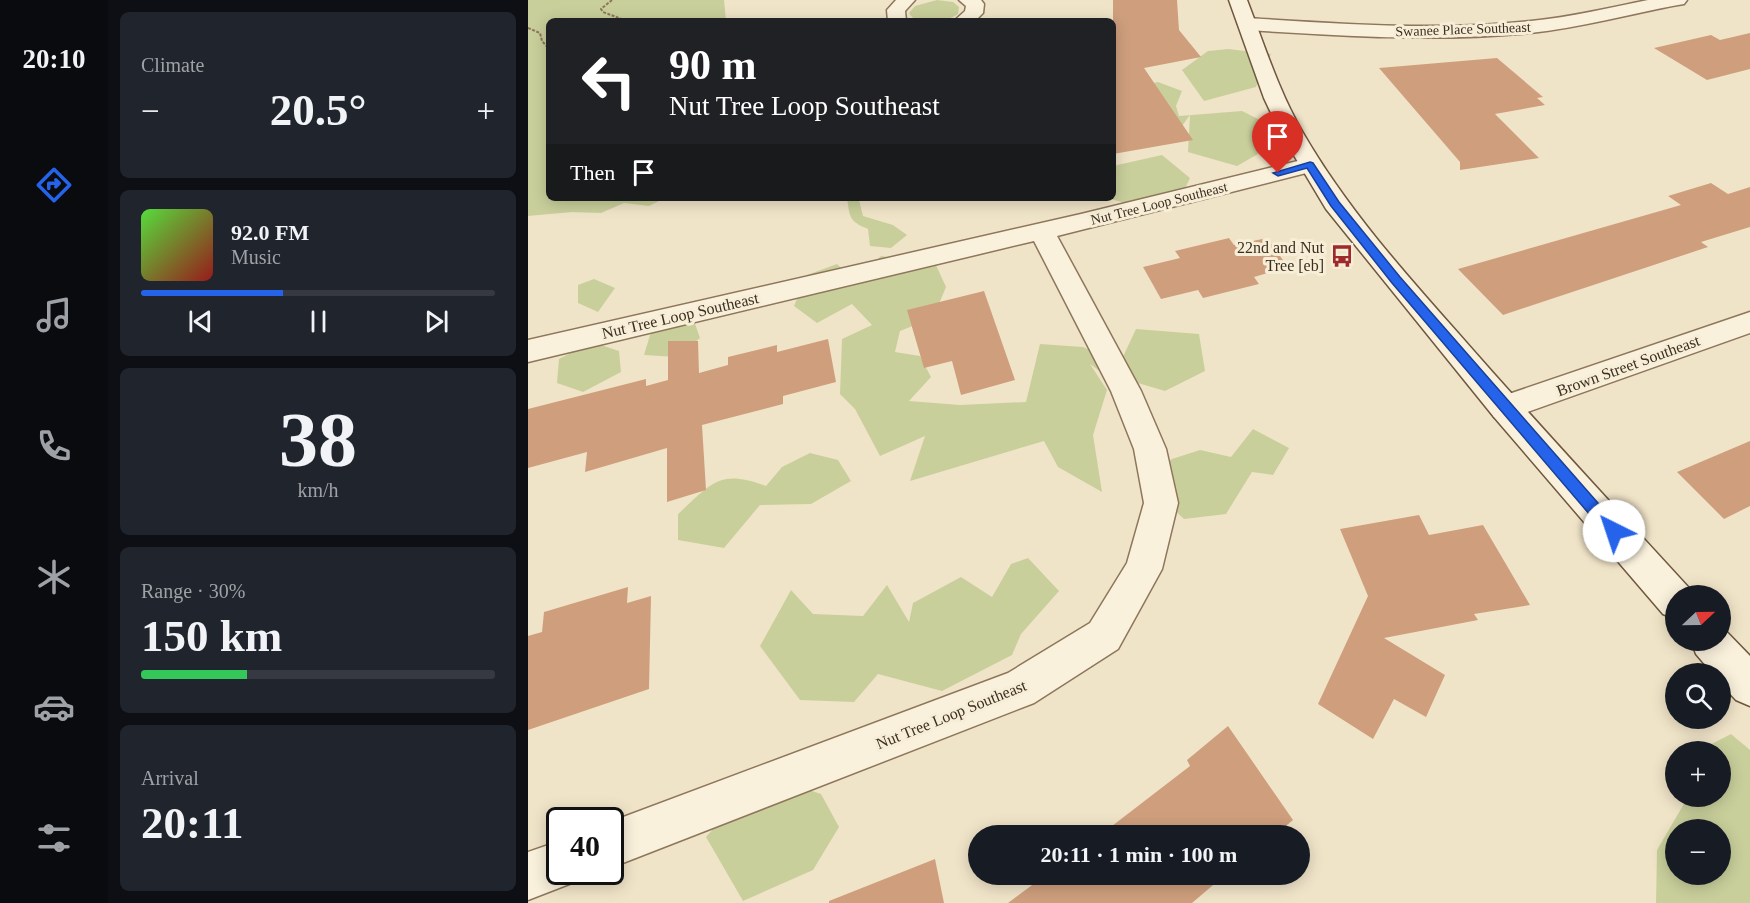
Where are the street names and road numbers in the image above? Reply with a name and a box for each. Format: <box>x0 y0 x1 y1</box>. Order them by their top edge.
street label: Swanee Place Southeast <box>1395 20 1531 39</box>
street label: Nut Tree Loop Southeast <box>1089 179 1229 228</box>
street label: Nut Tree Loop Southeast <box>600 289 761 343</box>
street label: Brown Street Southeast <box>1554 331 1703 399</box>
street label: Nut Tree Loop Southeast <box>874 676 1030 753</box>

